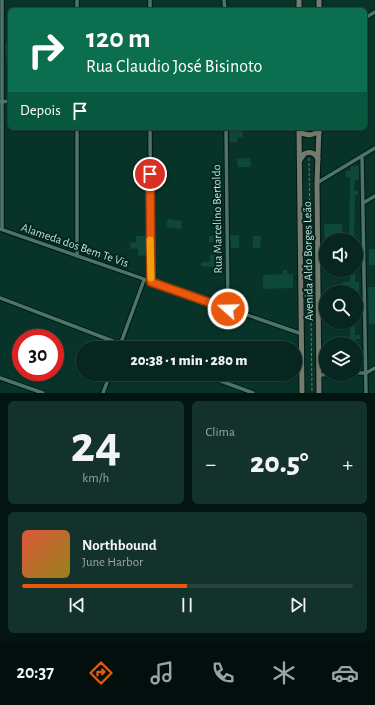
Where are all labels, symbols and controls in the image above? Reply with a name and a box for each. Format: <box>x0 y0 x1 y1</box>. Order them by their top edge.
icon: right <box>20 24 72 76</box>
text: 120 m <box>86 25 151 53</box>
text: Rua Claudio José Bisinoto <box>86 58 262 76</box>
icon: arrive <box>69 100 91 122</box>
text: Depois <box>20 103 61 118</box>
pin <box>133 157 167 191</box>
icon: arrive <box>139 163 161 185</box>
street label: Rua Marcelino Bertoldo <box>210 164 224 274</box>
street label: Avenida Aldo Borges Leão <box>301 201 315 321</box>
street label: Alameda dos Bem Te Vis <box>20 221 130 269</box>
map controls <box>319 233 363 381</box>
button: sound <box>319 233 363 277</box>
button: search <box>319 285 363 329</box>
position arrow <box>207 288 249 330</box>
speed limit sign: 30 <box>12 329 64 381</box>
button: layers <box>319 337 363 381</box>
text: 20:38 · 1 min · 280 m <box>131 353 247 368</box>
text: 24 <box>70 419 121 471</box>
text: Clima <box>206 426 235 439</box>
text: 20.5° <box>250 448 309 478</box>
text: − <box>206 453 216 475</box>
text: + <box>342 453 353 475</box>
text: km/h <box>82 472 109 485</box>
text: Northbound <box>82 538 157 553</box>
text: June Harbor <box>82 556 143 569</box>
icon: previous <box>66 594 88 616</box>
icon: pause <box>176 594 198 616</box>
icon: next <box>287 594 309 616</box>
icon: directions <box>87 659 115 687</box>
icon: music <box>148 659 176 687</box>
icon: phone <box>209 659 237 687</box>
icon: climate <box>270 659 298 687</box>
icon: car <box>331 659 359 687</box>
text: 20:37 <box>16 664 54 682</box>

